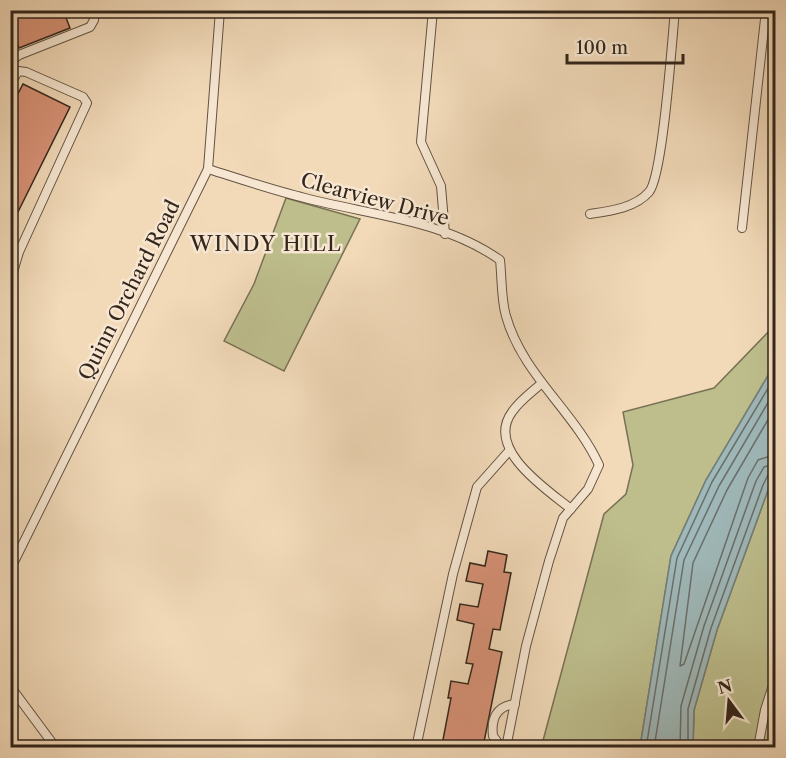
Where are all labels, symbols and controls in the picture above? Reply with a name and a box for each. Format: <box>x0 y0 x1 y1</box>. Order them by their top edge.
scale bar <box>567 27 682 65</box>
text: 100 m <box>576 37 628 59</box>
street label: Clearview Drive <box>298 168 452 230</box>
street label: Quinn Orchard Road <box>73 196 185 384</box>
district label: WINDY HILL <box>189 231 342 256</box>
north arrow <box>699 671 759 731</box>
text: N <box>715 675 734 698</box>

